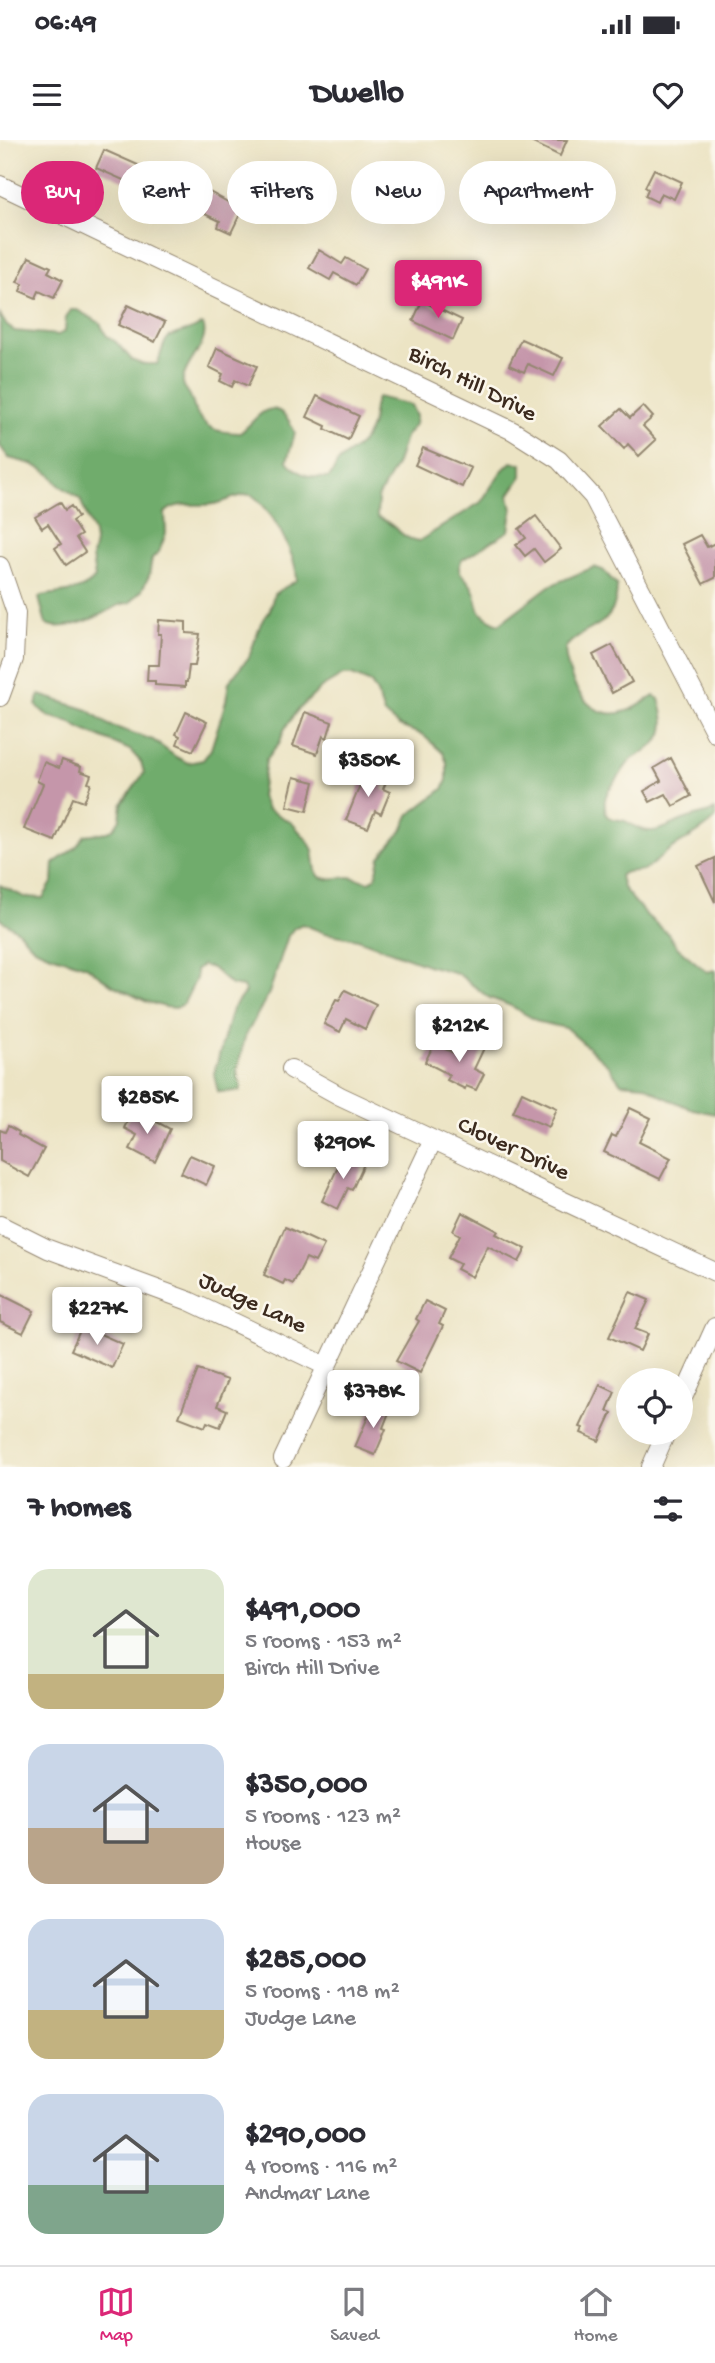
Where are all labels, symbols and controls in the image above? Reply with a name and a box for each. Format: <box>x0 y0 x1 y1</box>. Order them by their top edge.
text: 06:49 <box>35 9 96 40</box>
icon: menu <box>28 76 66 114</box>
text: Dwello <box>311 76 404 114</box>
icon: heart <box>649 76 687 114</box>
chip: Buy <box>21 161 104 224</box>
chip: Rent <box>118 161 213 224</box>
chip: Filters <box>227 161 337 224</box>
chip: New <box>351 161 445 224</box>
chip: Apartment <box>459 161 616 224</box>
pin: $491K <box>389 260 487 320</box>
text: $491K <box>411 269 465 296</box>
street label: Birch Hill Drive <box>402 340 542 430</box>
pin: $350K <box>319 740 417 799</box>
text: $350K <box>338 748 398 775</box>
pin: $212K <box>410 1004 508 1064</box>
text: $212K <box>432 1013 486 1040</box>
pin: $285K <box>98 1076 196 1136</box>
text: $285K <box>118 1085 176 1112</box>
street label: Clover Drive <box>452 1111 574 1189</box>
pin: $290K <box>294 1122 392 1181</box>
text: $290K <box>314 1130 372 1157</box>
street label: Judge Lane <box>193 1266 311 1342</box>
pin: $227K <box>48 1288 146 1347</box>
text: $227K <box>68 1296 126 1323</box>
map controls <box>616 1368 693 1445</box>
button: locate <box>616 1368 693 1445</box>
pin: $378K <box>324 1370 422 1430</box>
text: $378K <box>343 1379 403 1406</box>
icon: filters <box>649 1490 687 1528</box>
text: 7 homes <box>28 1492 130 1527</box>
text: $491,000 <box>245 1594 360 1629</box>
icon: home <box>84 1597 168 1681</box>
text: 5 rooms · 153 m² <box>245 1629 402 1656</box>
text: Birch Hill Drive <box>245 1656 379 1683</box>
text: $350,000 <box>245 1769 367 1804</box>
icon: home <box>84 1772 168 1856</box>
text: 5 rooms · 123 m² <box>245 1804 401 1831</box>
text: House <box>245 1831 301 1858</box>
text: $285,000 <box>245 1944 366 1979</box>
icon: home <box>84 1947 168 2031</box>
text: 5 rooms · 118 m² <box>245 1979 400 2006</box>
text: Judge Lane <box>245 2006 356 2033</box>
text: $290,000 <box>245 2119 366 2154</box>
icon: home <box>84 2122 168 2206</box>
text: 4 rooms · 116 m² <box>245 2154 397 2181</box>
text: Andmar Lane <box>245 2181 370 2208</box>
tab: Map <box>97 2283 135 2348</box>
tab: Saved <box>330 2283 379 2348</box>
tab: Home <box>574 2283 618 2348</box>

